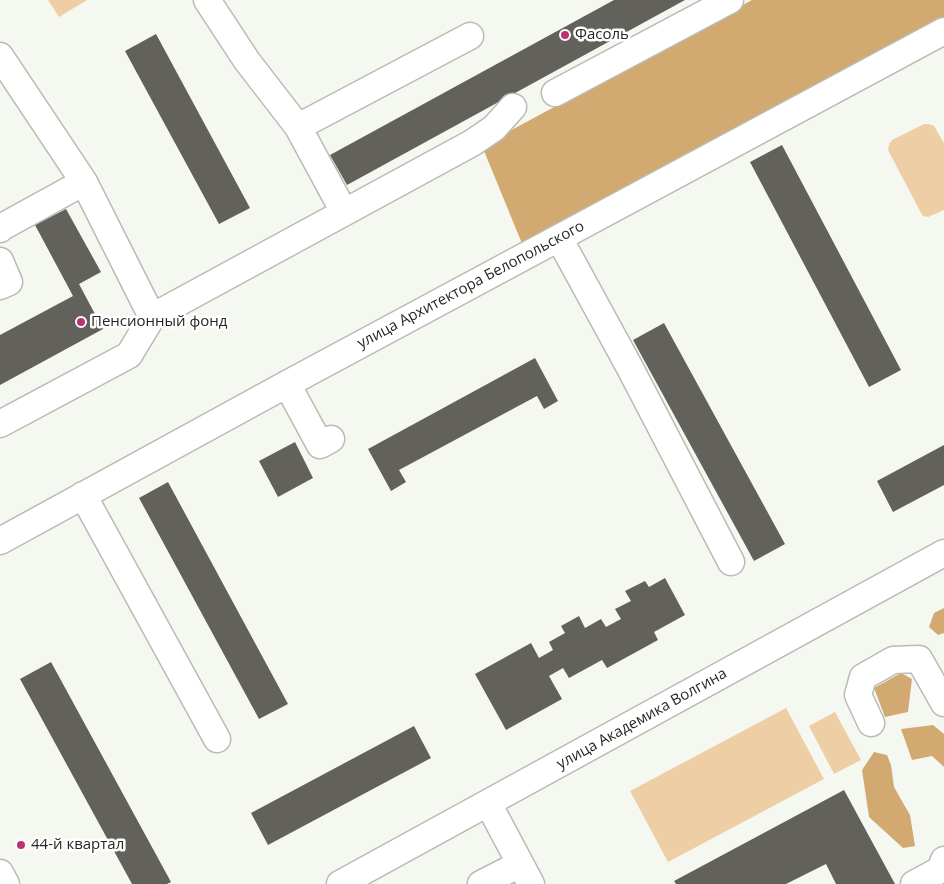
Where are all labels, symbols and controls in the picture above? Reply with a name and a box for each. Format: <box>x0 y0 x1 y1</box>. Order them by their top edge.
place label: Фасоль <box>575 26 629 44</box>
marker: Фасоль <box>559 29 571 41</box>
street label: улица Архитектора Белопольского <box>354 217 588 353</box>
place label: Пенсионный фонд <box>91 313 227 331</box>
marker: Пенсионный фонд <box>75 316 87 328</box>
street label: улица Академика Волгина <box>554 665 730 773</box>
place label: 44-й квартал <box>31 836 124 854</box>
marker: 44-й квартал <box>15 839 27 851</box>

